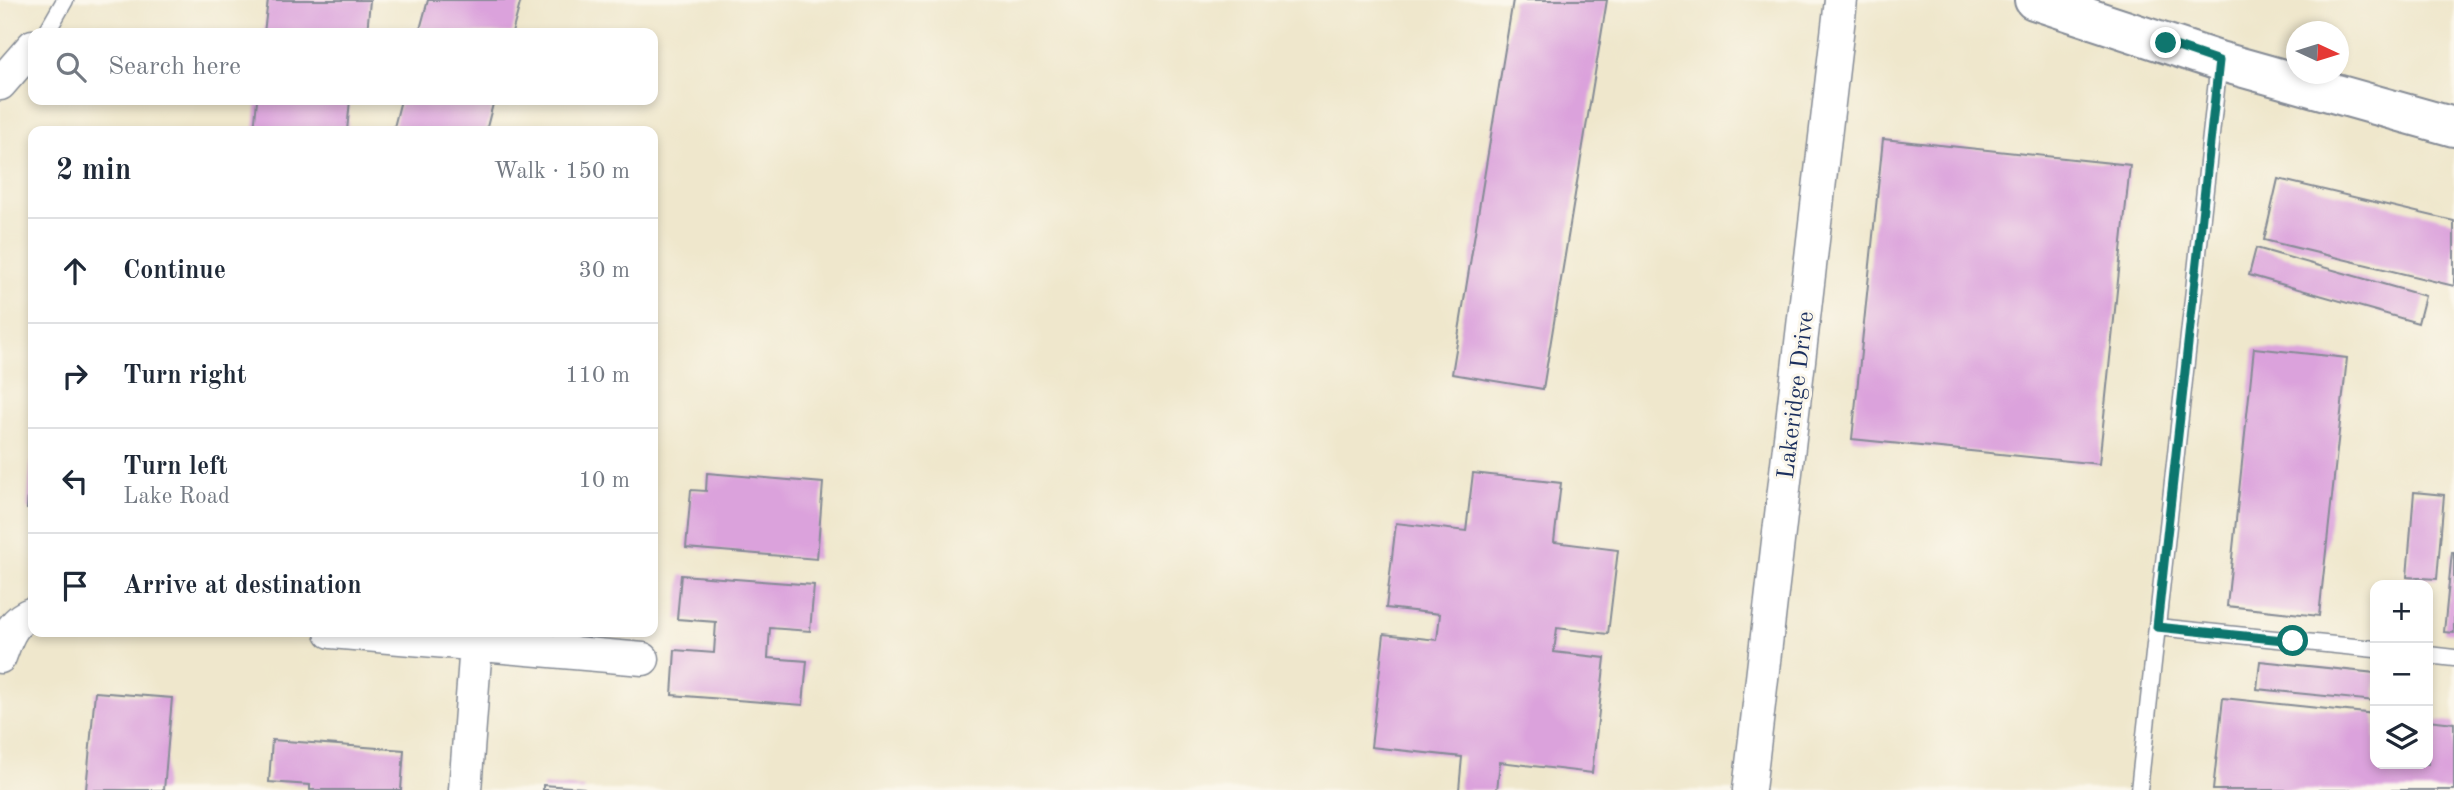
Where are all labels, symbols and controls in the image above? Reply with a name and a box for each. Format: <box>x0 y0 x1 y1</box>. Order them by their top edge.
north arrow <box>2286 21 2349 84</box>
route end <box>2150 27 2181 58</box>
search box <box>28 28 658 105</box>
icon: search <box>52 48 90 86</box>
text: Search here <box>108 54 241 80</box>
text: 2 min <box>56 156 131 186</box>
text: Walk · 150 m <box>494 160 630 183</box>
icon: ahead <box>56 252 94 290</box>
text: Continue <box>123 258 226 284</box>
text: 30 m <box>579 259 630 282</box>
street label: Lakeridge Drive <box>1775 310 1819 480</box>
icon: right <box>56 357 94 395</box>
text: Turn right <box>123 363 246 389</box>
text: 110 m <box>565 364 630 387</box>
text: Turn left <box>123 454 228 480</box>
icon: left <box>56 462 94 500</box>
text: 10 m <box>579 469 630 492</box>
text: Lake Road <box>123 485 230 508</box>
icon: arrive <box>56 567 94 605</box>
text: Arrive at destination <box>123 573 362 599</box>
map controls <box>2370 580 2433 769</box>
button: + <box>2370 580 2433 643</box>
route start <box>2277 625 2308 656</box>
button: − <box>2370 643 2433 706</box>
button: layers <box>2370 706 2433 769</box>

